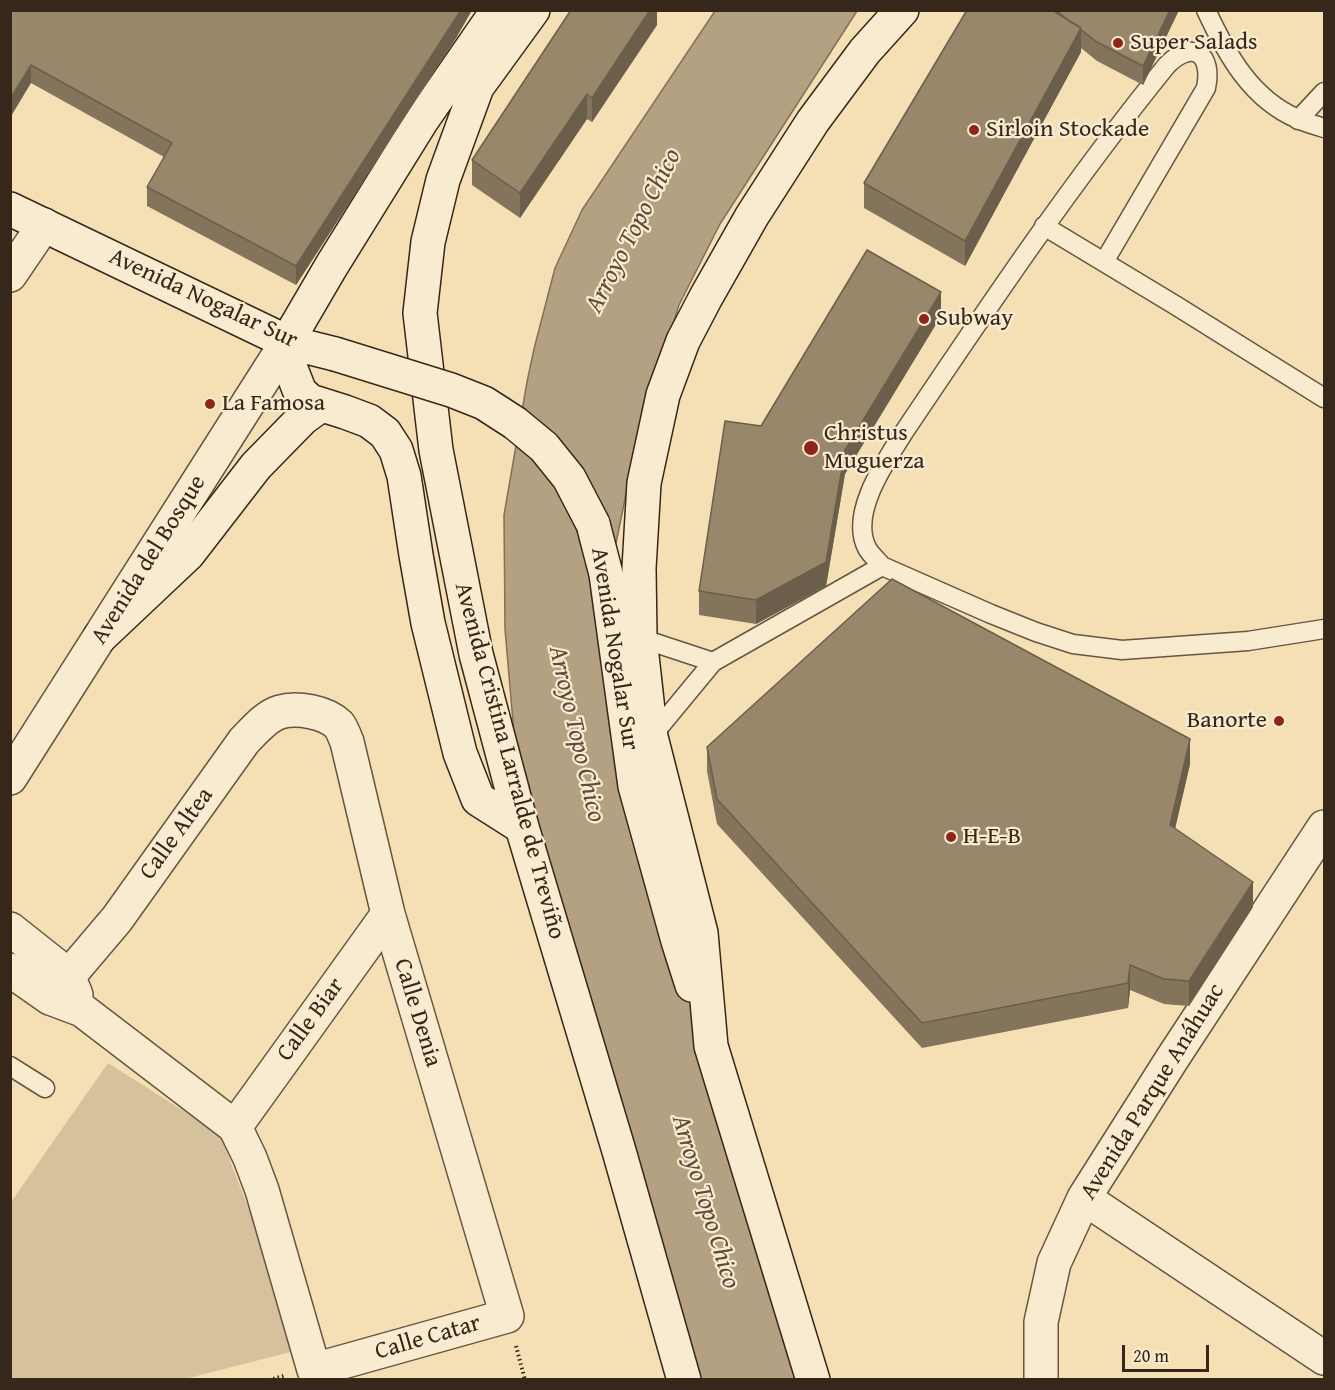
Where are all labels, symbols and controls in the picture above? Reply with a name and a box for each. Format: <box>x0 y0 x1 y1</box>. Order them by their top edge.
place label: Super Salads <box>1130 29 1258 57</box>
marker: Super Salads <box>1111 36 1125 50</box>
place label: Sirloin Stockade <box>986 116 1149 144</box>
marker: Sirloin Stockade <box>967 123 981 137</box>
water label: Arroyo Topo Chico <box>579 144 689 318</box>
street label: Avenida Nogalar Sur <box>104 243 302 355</box>
place label: Subway <box>936 305 1013 333</box>
marker: Subway <box>917 312 931 326</box>
place label: La Famosa <box>222 390 325 418</box>
marker: La Famosa <box>203 397 217 411</box>
place label: Christus Muguerza <box>824 420 925 476</box>
marker: Christus Muguerza <box>802 439 820 457</box>
street label: Avenida del Bosque <box>85 470 213 650</box>
street label: Avenida Nogalar Sur <box>584 546 644 752</box>
street label: Avenida Cristina Larralde de Treviño <box>447 579 571 943</box>
water label: Arroyo Topo Chico <box>541 643 611 825</box>
place label: Banorte <box>1187 707 1267 735</box>
marker: Banorte <box>1272 714 1286 728</box>
street label: Calle Altea <box>134 782 220 886</box>
place label: H-E-B <box>963 823 1021 851</box>
marker: H-E-B <box>944 830 958 844</box>
street label: Calle Denia <box>387 955 447 1071</box>
street label: Calle Biar <box>271 973 351 1067</box>
street label: Avenida Parque Anáhuac <box>1075 979 1231 1205</box>
water label: Arroyo Topo Chico <box>664 1111 746 1293</box>
street label: Calle Catar <box>372 1309 484 1367</box>
scale bar <box>1125 1333 1212 1371</box>
text: 20 m <box>1133 1342 1169 1369</box>

